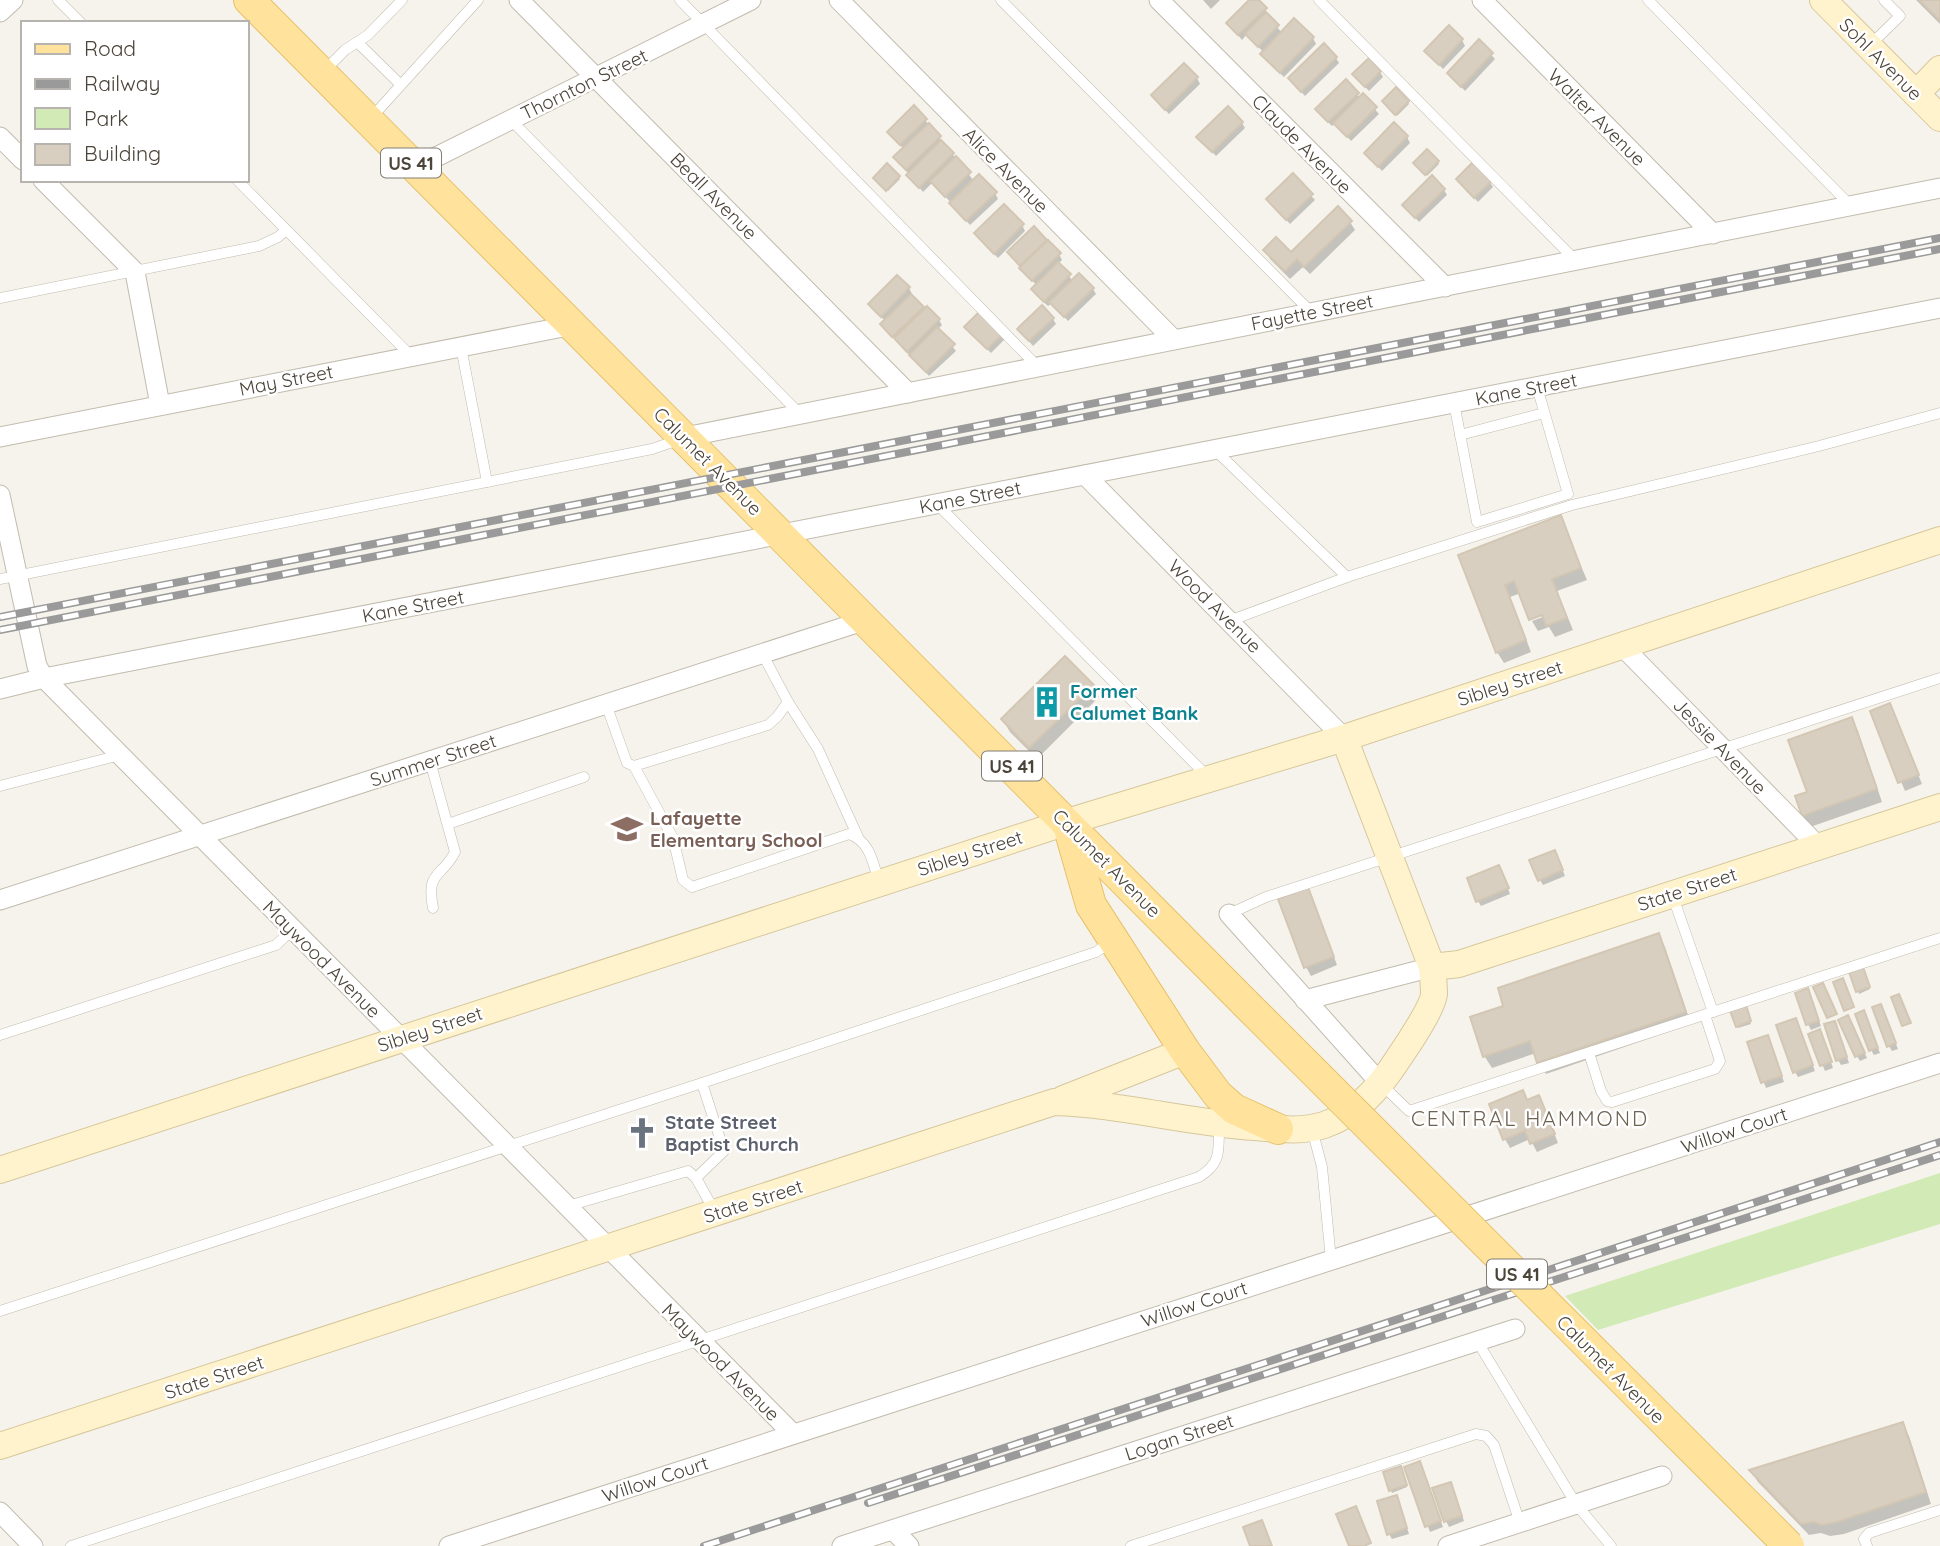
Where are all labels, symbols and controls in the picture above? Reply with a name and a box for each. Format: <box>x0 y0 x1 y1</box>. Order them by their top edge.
street label: Sohl Avenue <box>1835 13 1927 105</box>
legend <box>21 21 248 182</box>
text: Road <box>84 35 136 61</box>
street label: Thornton Street <box>517 43 651 125</box>
street label: Walter Avenue <box>1543 63 1651 171</box>
text: Railway <box>84 70 160 96</box>
street label: Claude Avenue <box>1247 89 1357 199</box>
text: Park <box>84 105 128 131</box>
street label: Alice Avenue <box>958 122 1054 218</box>
text: Building <box>84 140 161 166</box>
street label: Beall Avenue <box>665 147 763 245</box>
road number: US 41 <box>381 148 441 178</box>
street label: Fayette Street <box>1249 288 1375 336</box>
street label: May Street <box>237 359 335 401</box>
street label: Kane Street <box>1473 367 1579 411</box>
street label: Calumet Avenue <box>649 402 767 520</box>
street label: Kane Street <box>917 475 1023 519</box>
street label: Wood Avenue <box>1163 554 1267 658</box>
street label: Kane Street <box>360 584 466 628</box>
street label: Sibley Street <box>1454 655 1566 711</box>
place label: Former Calumet Bank <box>1070 679 1199 725</box>
building icon: Former Calumet Bank <box>1030 685 1064 719</box>
street label: Jessie Avenue <box>1668 693 1772 799</box>
street label: Summer Street <box>367 728 499 792</box>
road number: US 41 <box>982 752 1042 780</box>
street label: Calumet Avenue <box>1048 804 1166 922</box>
place label: Lafayette Elementary School <box>650 806 823 852</box>
school or university icon: Lafayette Elementary School <box>610 812 644 846</box>
street label: Sibley Street <box>914 825 1026 881</box>
street label: State Street <box>1634 862 1740 916</box>
street label: Maywood Avenue <box>258 895 386 1023</box>
street label: Sibley Street <box>374 1001 486 1057</box>
street label: Willow Court <box>1678 1102 1790 1158</box>
district label: CENTRAL HAMMOND <box>1411 1105 1649 1131</box>
place label: State Street Baptist Church <box>665 1110 799 1156</box>
church icon: State Street Baptist Church <box>625 1116 659 1150</box>
street label: State Street <box>700 1174 806 1228</box>
road number: US 41 <box>1487 1260 1547 1288</box>
street label: Willow Court <box>1138 1276 1250 1332</box>
street label: Maywood Avenue <box>657 1298 785 1426</box>
street label: Calumet Avenue <box>1552 1310 1670 1428</box>
street label: State Street <box>161 1350 267 1404</box>
street label: Logan Street <box>1122 1408 1236 1466</box>
street label: Willow Court <box>599 1451 711 1507</box>

